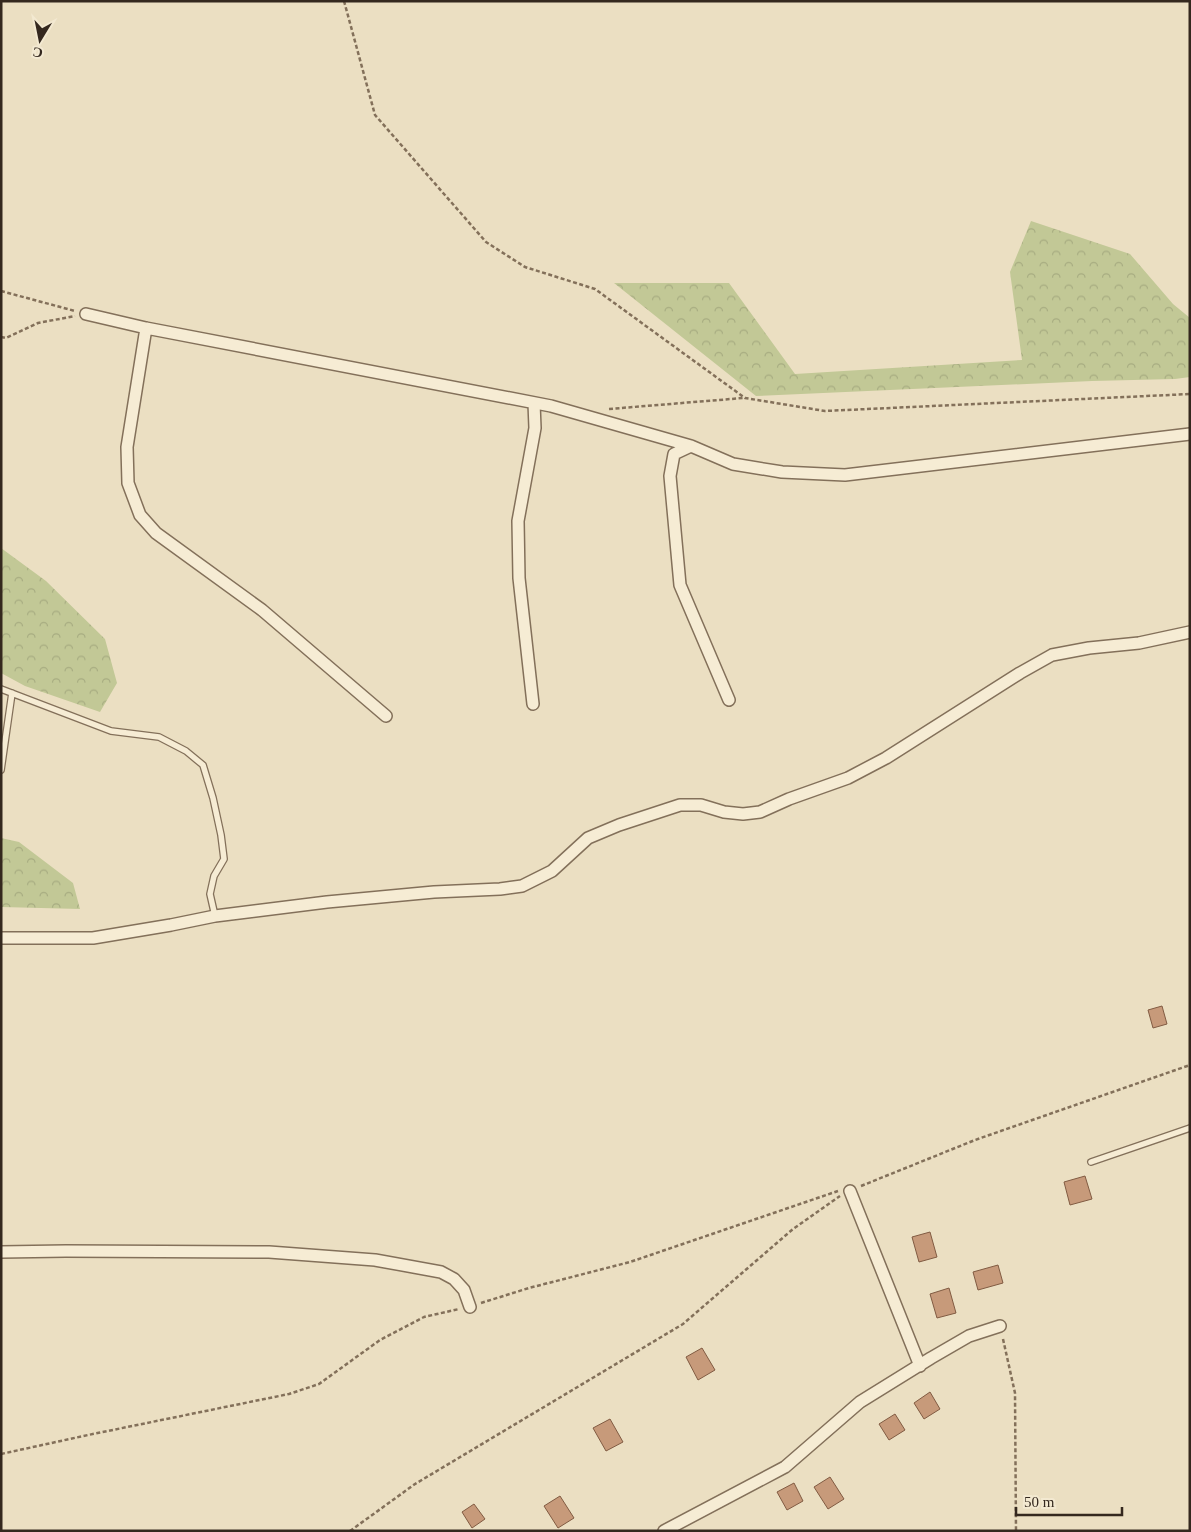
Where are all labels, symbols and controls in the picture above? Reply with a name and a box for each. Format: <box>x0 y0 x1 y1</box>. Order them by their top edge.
north arrow <box>15 15 65 65</box>
text: С <box>32 44 44 61</box>
scale bar <box>1016 1484 1122 1516</box>
text: 50 m <box>1024 1494 1055 1510</box>

